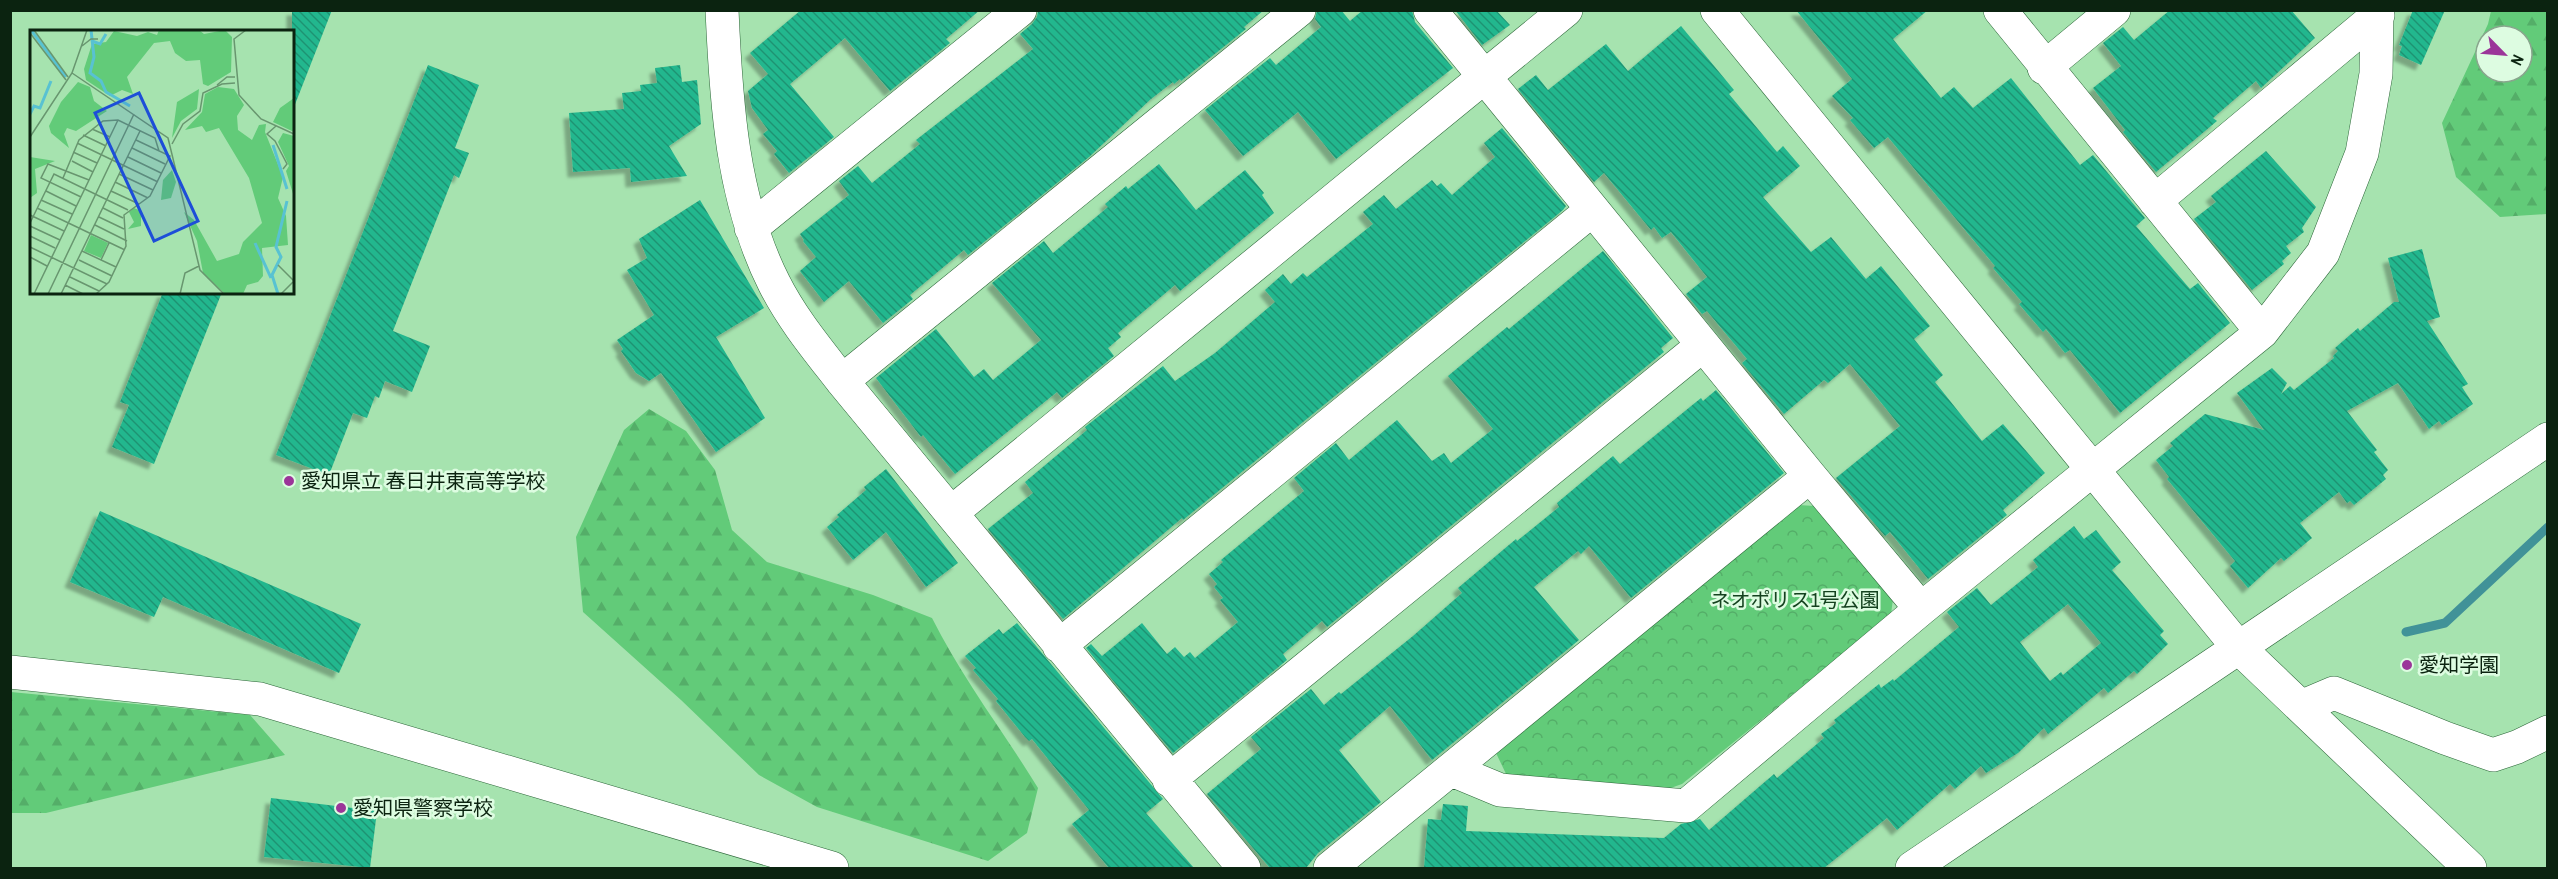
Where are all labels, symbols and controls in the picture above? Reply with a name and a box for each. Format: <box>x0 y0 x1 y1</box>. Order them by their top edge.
north arrow <box>2474 24 2534 84</box>
inset map <box>30 30 294 294</box>
text: N <box>2506 51 2530 69</box>
place label: 愛知県立 春日井東高等学校 <box>301 467 546 494</box>
marker: 愛知県立 春日井東高等学校 <box>282 474 296 488</box>
park label: ネオポリス1号公園 <box>1710 586 1880 613</box>
place label: 愛知学園 <box>2419 651 2499 678</box>
marker: 愛知学園 <box>2400 658 2414 672</box>
place label: 愛知県警察学校 <box>353 794 493 821</box>
marker: 愛知県警察学校 <box>334 801 348 815</box>

